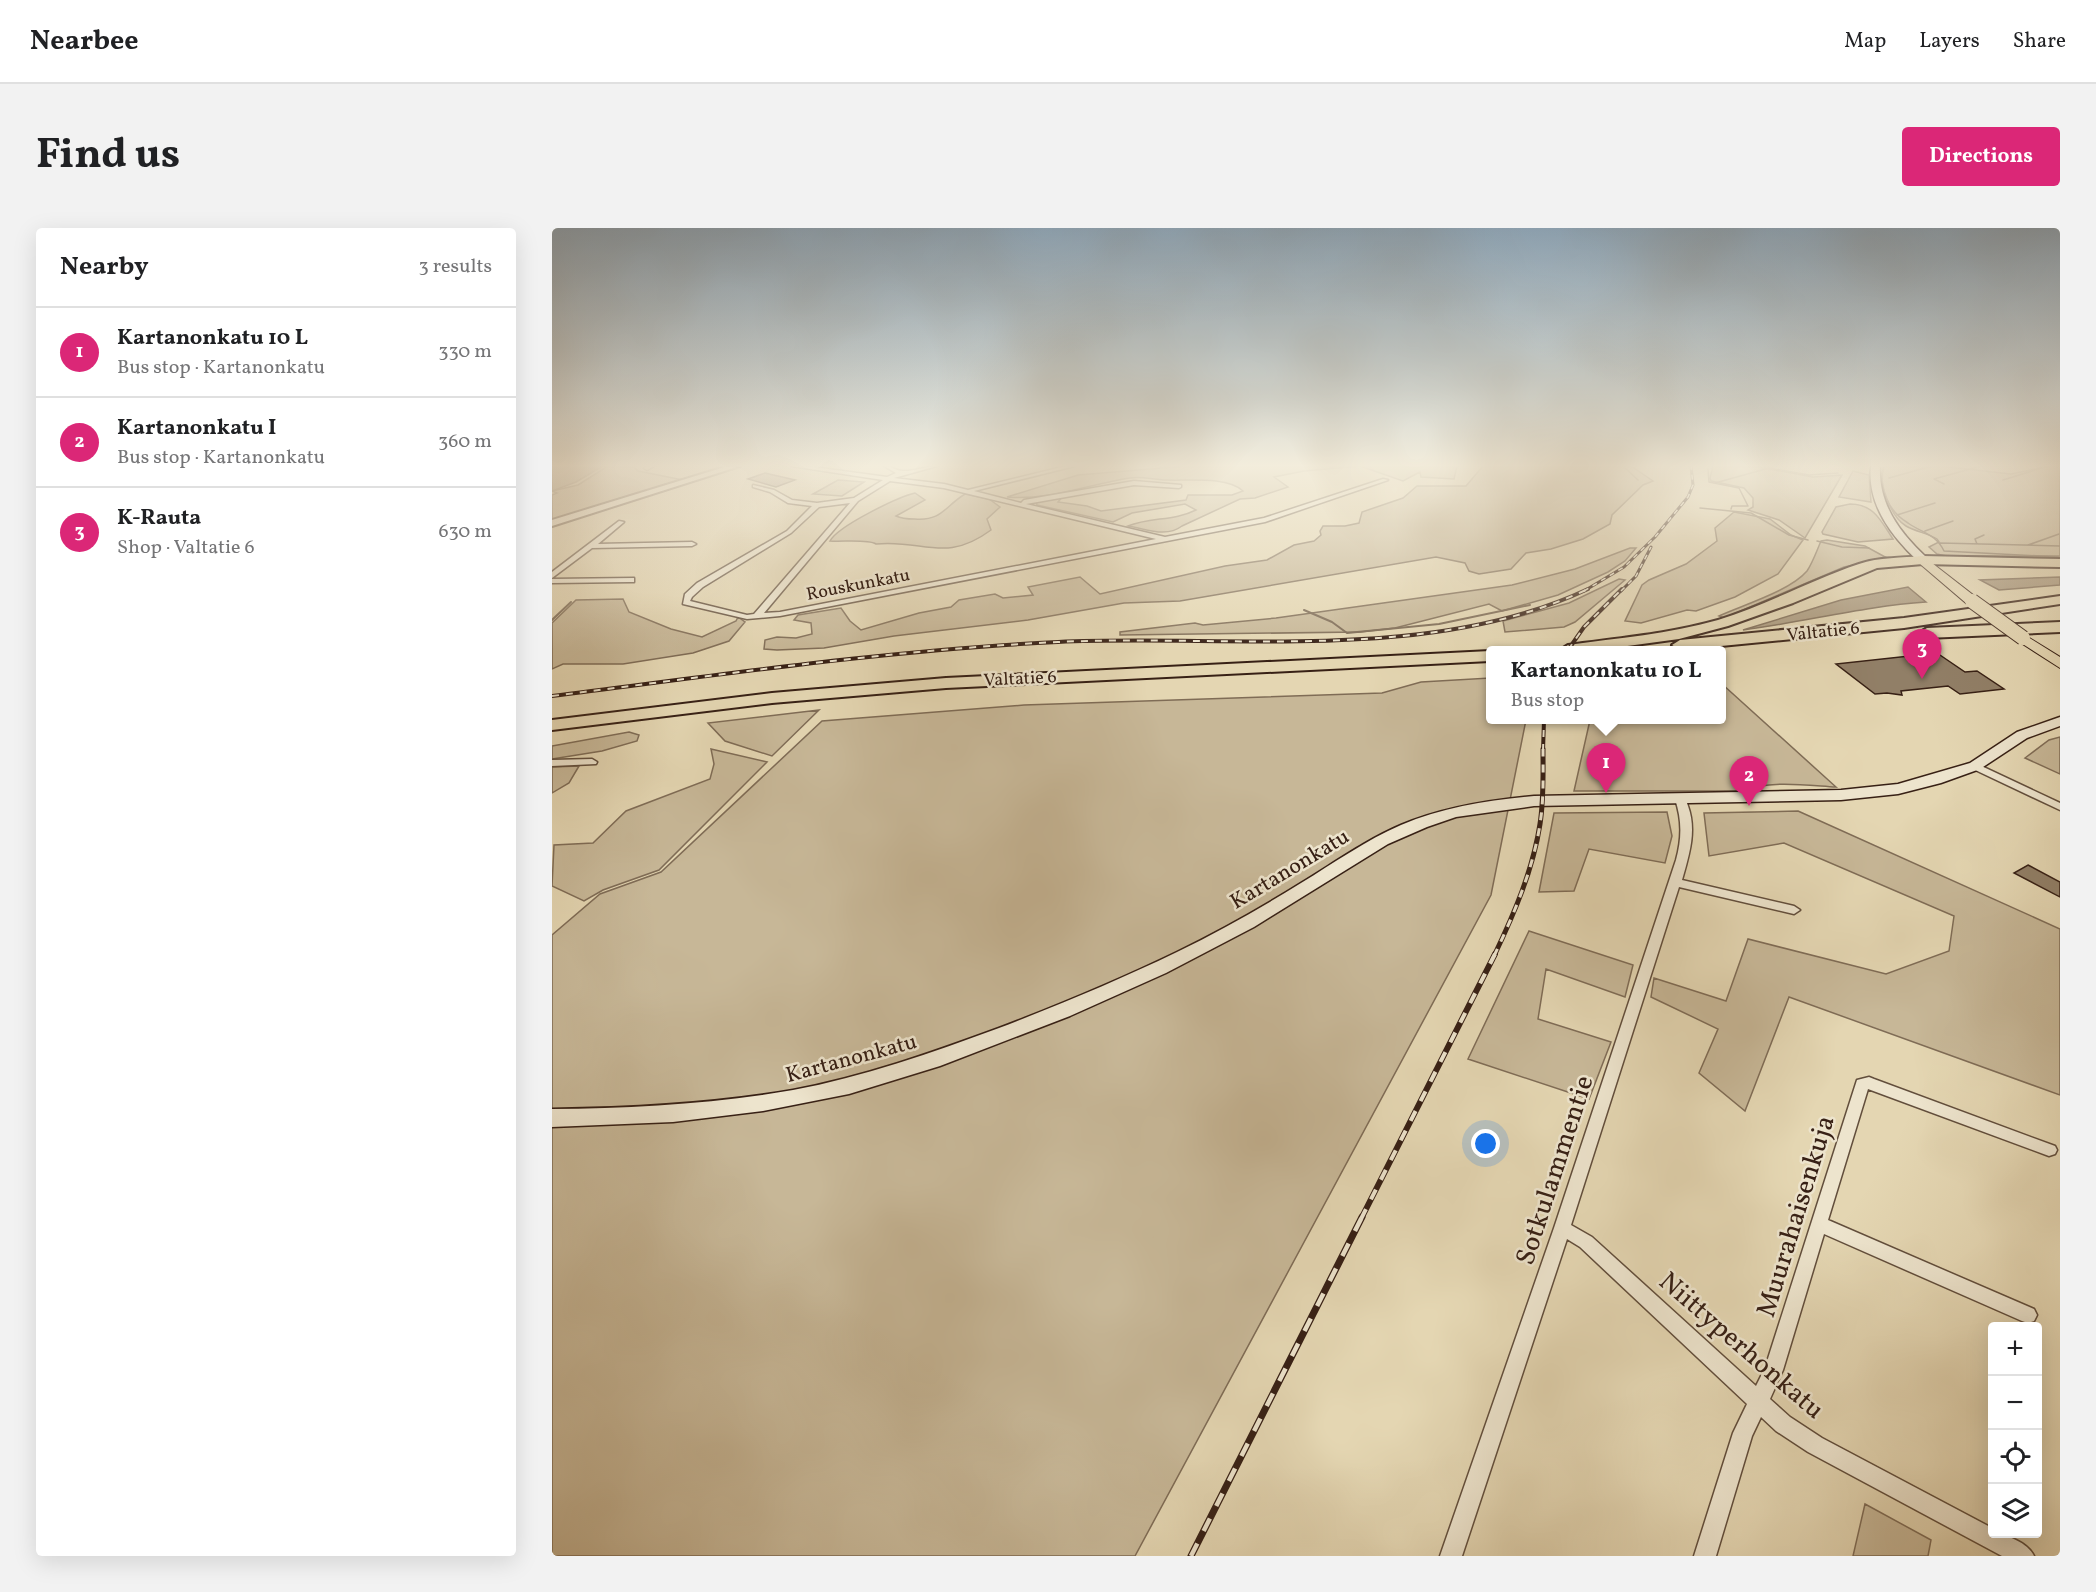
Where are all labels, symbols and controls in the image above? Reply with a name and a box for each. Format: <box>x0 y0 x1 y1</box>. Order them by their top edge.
text: Nearbee <box>30 22 139 61</box>
text: Map <box>1844 27 1886 56</box>
text: Layers <box>1919 27 1980 56</box>
text: Share <box>2013 27 2066 56</box>
text: Find us <box>36 127 180 186</box>
button: Directions <box>1902 127 2060 186</box>
text: Nearby <box>60 249 149 285</box>
text: 3 results <box>418 253 492 281</box>
text: Kartanonkatu 10 L <box>117 323 308 354</box>
text: 1 <box>75 338 84 366</box>
text: 330 m <box>438 338 492 366</box>
text: Bus stop · Kartanonkatu <box>117 354 325 382</box>
text: Kartanonkatu I <box>117 413 276 444</box>
text: 2 <box>74 428 85 456</box>
text: 360 m <box>438 428 492 456</box>
text: Bus stop · Kartanonkatu <box>117 444 325 472</box>
text: K-Rauta <box>117 503 201 534</box>
text: 3 <box>74 518 85 546</box>
text: 630 m <box>439 518 492 546</box>
text: Shop · Valtatie 6 <box>117 534 255 562</box>
street label: Rouskunkatu <box>804 563 912 608</box>
street label: Valtatie 6 <box>1786 616 1861 649</box>
pin: 3 <box>1902 630 1942 679</box>
popup <box>1486 646 1726 724</box>
text: Kartanonkatu 10 L <box>1511 656 1702 687</box>
street label: Valtatie 6 <box>983 665 1057 694</box>
text: Bus stop <box>1511 687 1584 715</box>
pin: 1 <box>1586 744 1626 793</box>
pin: 2 <box>1730 756 1768 806</box>
street label: Kartanonkatu <box>1225 822 1356 918</box>
street label: Kartanonkatu <box>783 1027 921 1092</box>
street label: Sotkulammentie <box>1507 1071 1604 1270</box>
street label: Muurahaisenkuja <box>1748 1111 1846 1322</box>
your location <box>1471 1129 1500 1158</box>
street label: Niittyperhonkatu <box>1650 1264 1832 1429</box>
map controls <box>1988 1322 2042 1538</box>
button: + <box>1988 1322 2042 1376</box>
button: − <box>1988 1376 2042 1430</box>
button: locate <box>1988 1430 2042 1484</box>
button: layers <box>1988 1484 2042 1538</box>

